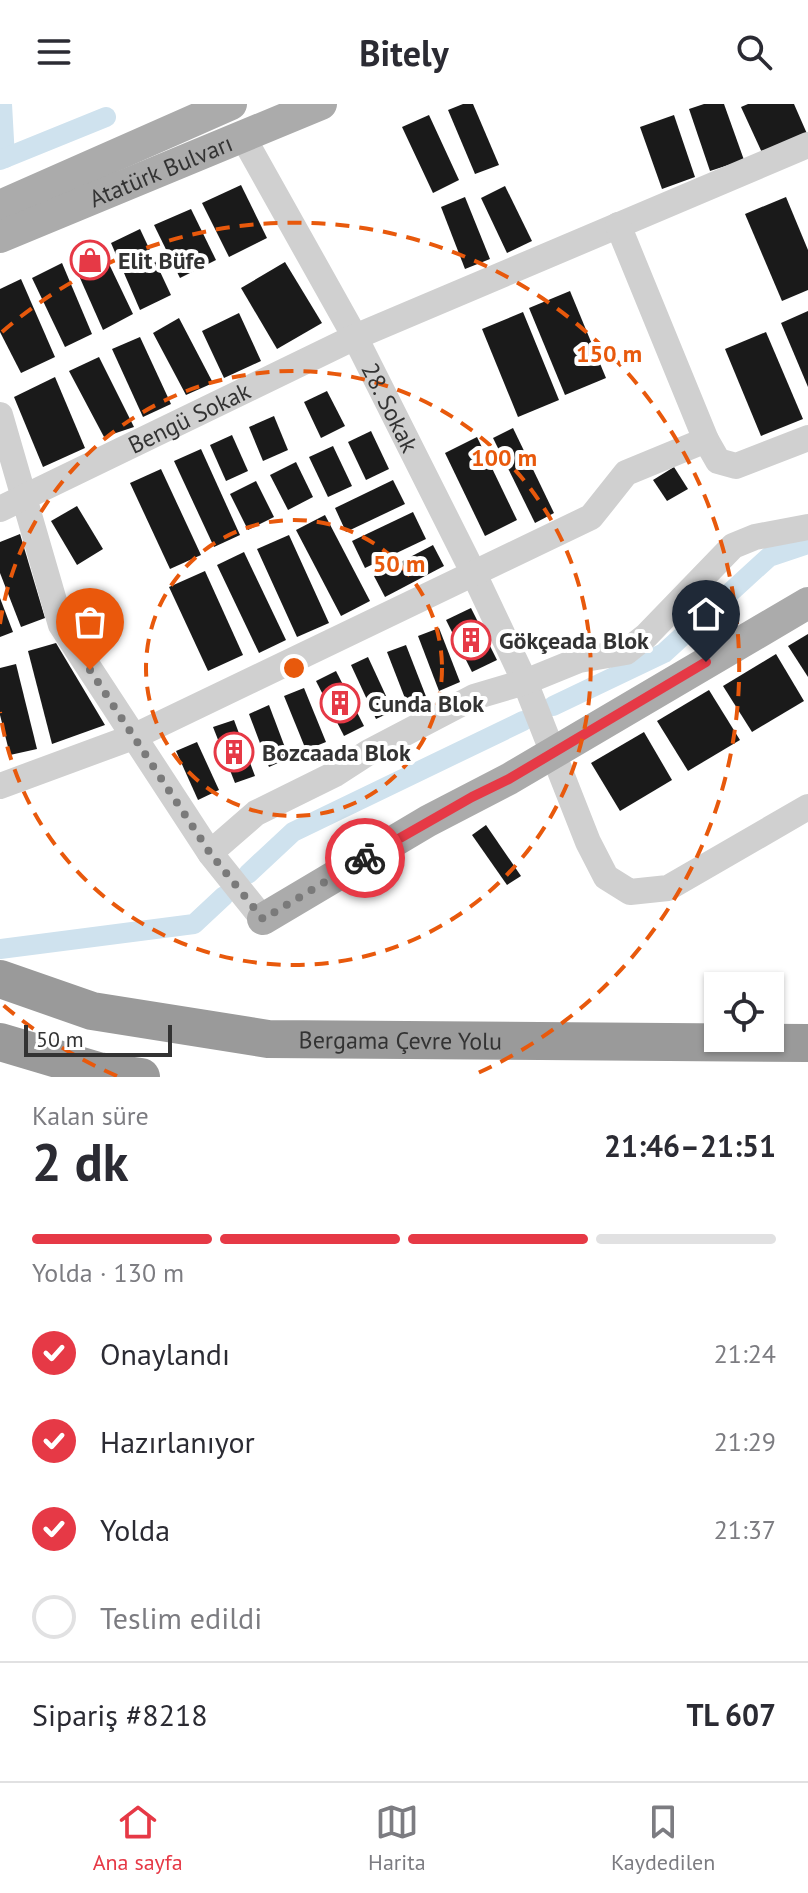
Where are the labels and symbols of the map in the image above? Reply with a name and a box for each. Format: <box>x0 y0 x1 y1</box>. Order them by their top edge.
street label: Atatürk Bulvarı <box>84 127 237 214</box>
shop icon: Elit Büfe <box>69 239 111 281</box>
place label: Elit Büfe <box>118 245 205 276</box>
text: 150 m <box>576 338 642 369</box>
street label: 28. Sokak <box>355 357 426 458</box>
street label: Bengü Sokak <box>123 374 256 460</box>
text: 100 m <box>471 442 537 473</box>
text: 50 m <box>373 548 425 579</box>
pin <box>672 580 740 662</box>
pin <box>56 588 124 670</box>
building icon: Gökçeada Blok <box>450 619 492 661</box>
place label: Gökçeada Blok <box>499 625 649 656</box>
centre of rings <box>280 654 308 682</box>
building icon: Cunda Blok <box>319 682 361 724</box>
place label: Cunda Blok <box>368 688 484 719</box>
building icon: Bozcaada Blok <box>213 731 255 773</box>
place label: Bozcaada Blok <box>262 737 411 768</box>
courier <box>325 818 405 898</box>
scale bar <box>24 1021 172 1057</box>
street label: Bergama Çevre Yolu <box>299 1024 502 1056</box>

